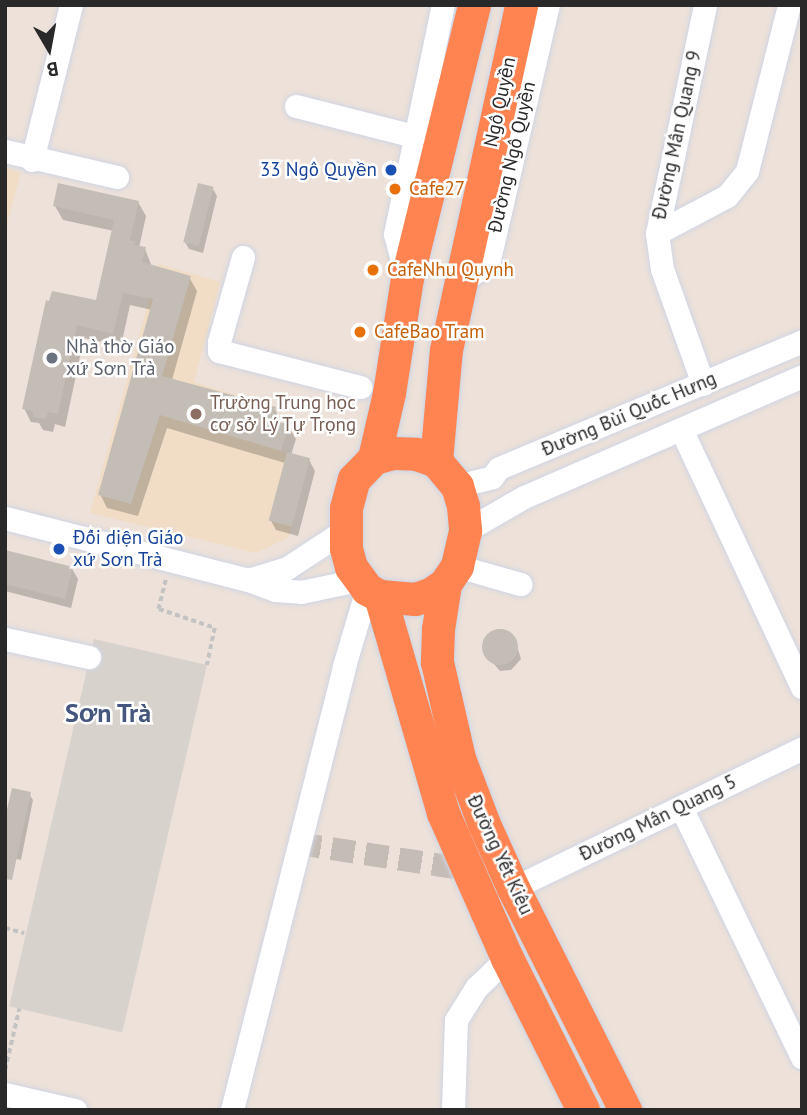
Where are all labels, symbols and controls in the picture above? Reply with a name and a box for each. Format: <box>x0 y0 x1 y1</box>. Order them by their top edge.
north arrow <box>14 14 84 84</box>
street label: Đường Mân Quang 9 <box>648 49 706 221</box>
street label: Ngô Quyền <box>479 55 521 149</box>
text: B <box>45 57 60 82</box>
street label: Đường Ngô Quyền <box>483 79 541 235</box>
place label: 33 Ngô Quyền <box>260 159 377 181</box>
marker: 33 Ngô Quyền <box>383 162 399 178</box>
place label: Cafe27 <box>409 178 465 200</box>
marker: Cafe27 <box>387 181 403 197</box>
place label: CafeNhu Quynh <box>387 259 514 281</box>
marker: CafeNhu Quynh <box>365 262 381 278</box>
place label: CafeBao Tram <box>374 321 485 343</box>
marker: CafeBao Tram <box>352 324 368 340</box>
place label: Nhà thờ Giáo xứ Sơn Trà <box>66 336 174 380</box>
marker: Nhà thờ Giáo xứ Sơn Trà <box>44 350 60 366</box>
street label: Đường Bùi Quốc Hưng <box>538 367 720 461</box>
place label: Trường Trung học cơ sở Lý Tự Trọng <box>210 392 358 436</box>
marker: Trường Trung học cơ sở Lý Tự Trọng <box>188 406 204 422</box>
place label: Đối diện Giáo xứ Sơn Trà <box>73 527 184 571</box>
marker: Đối diện Giáo xứ Sơn Trà <box>51 541 67 557</box>
district label: Sơn Trà <box>64 697 152 729</box>
street label: Đường Mân Quang 5 <box>576 770 740 866</box>
street label: Đường Yết Kiêu <box>462 791 538 919</box>

